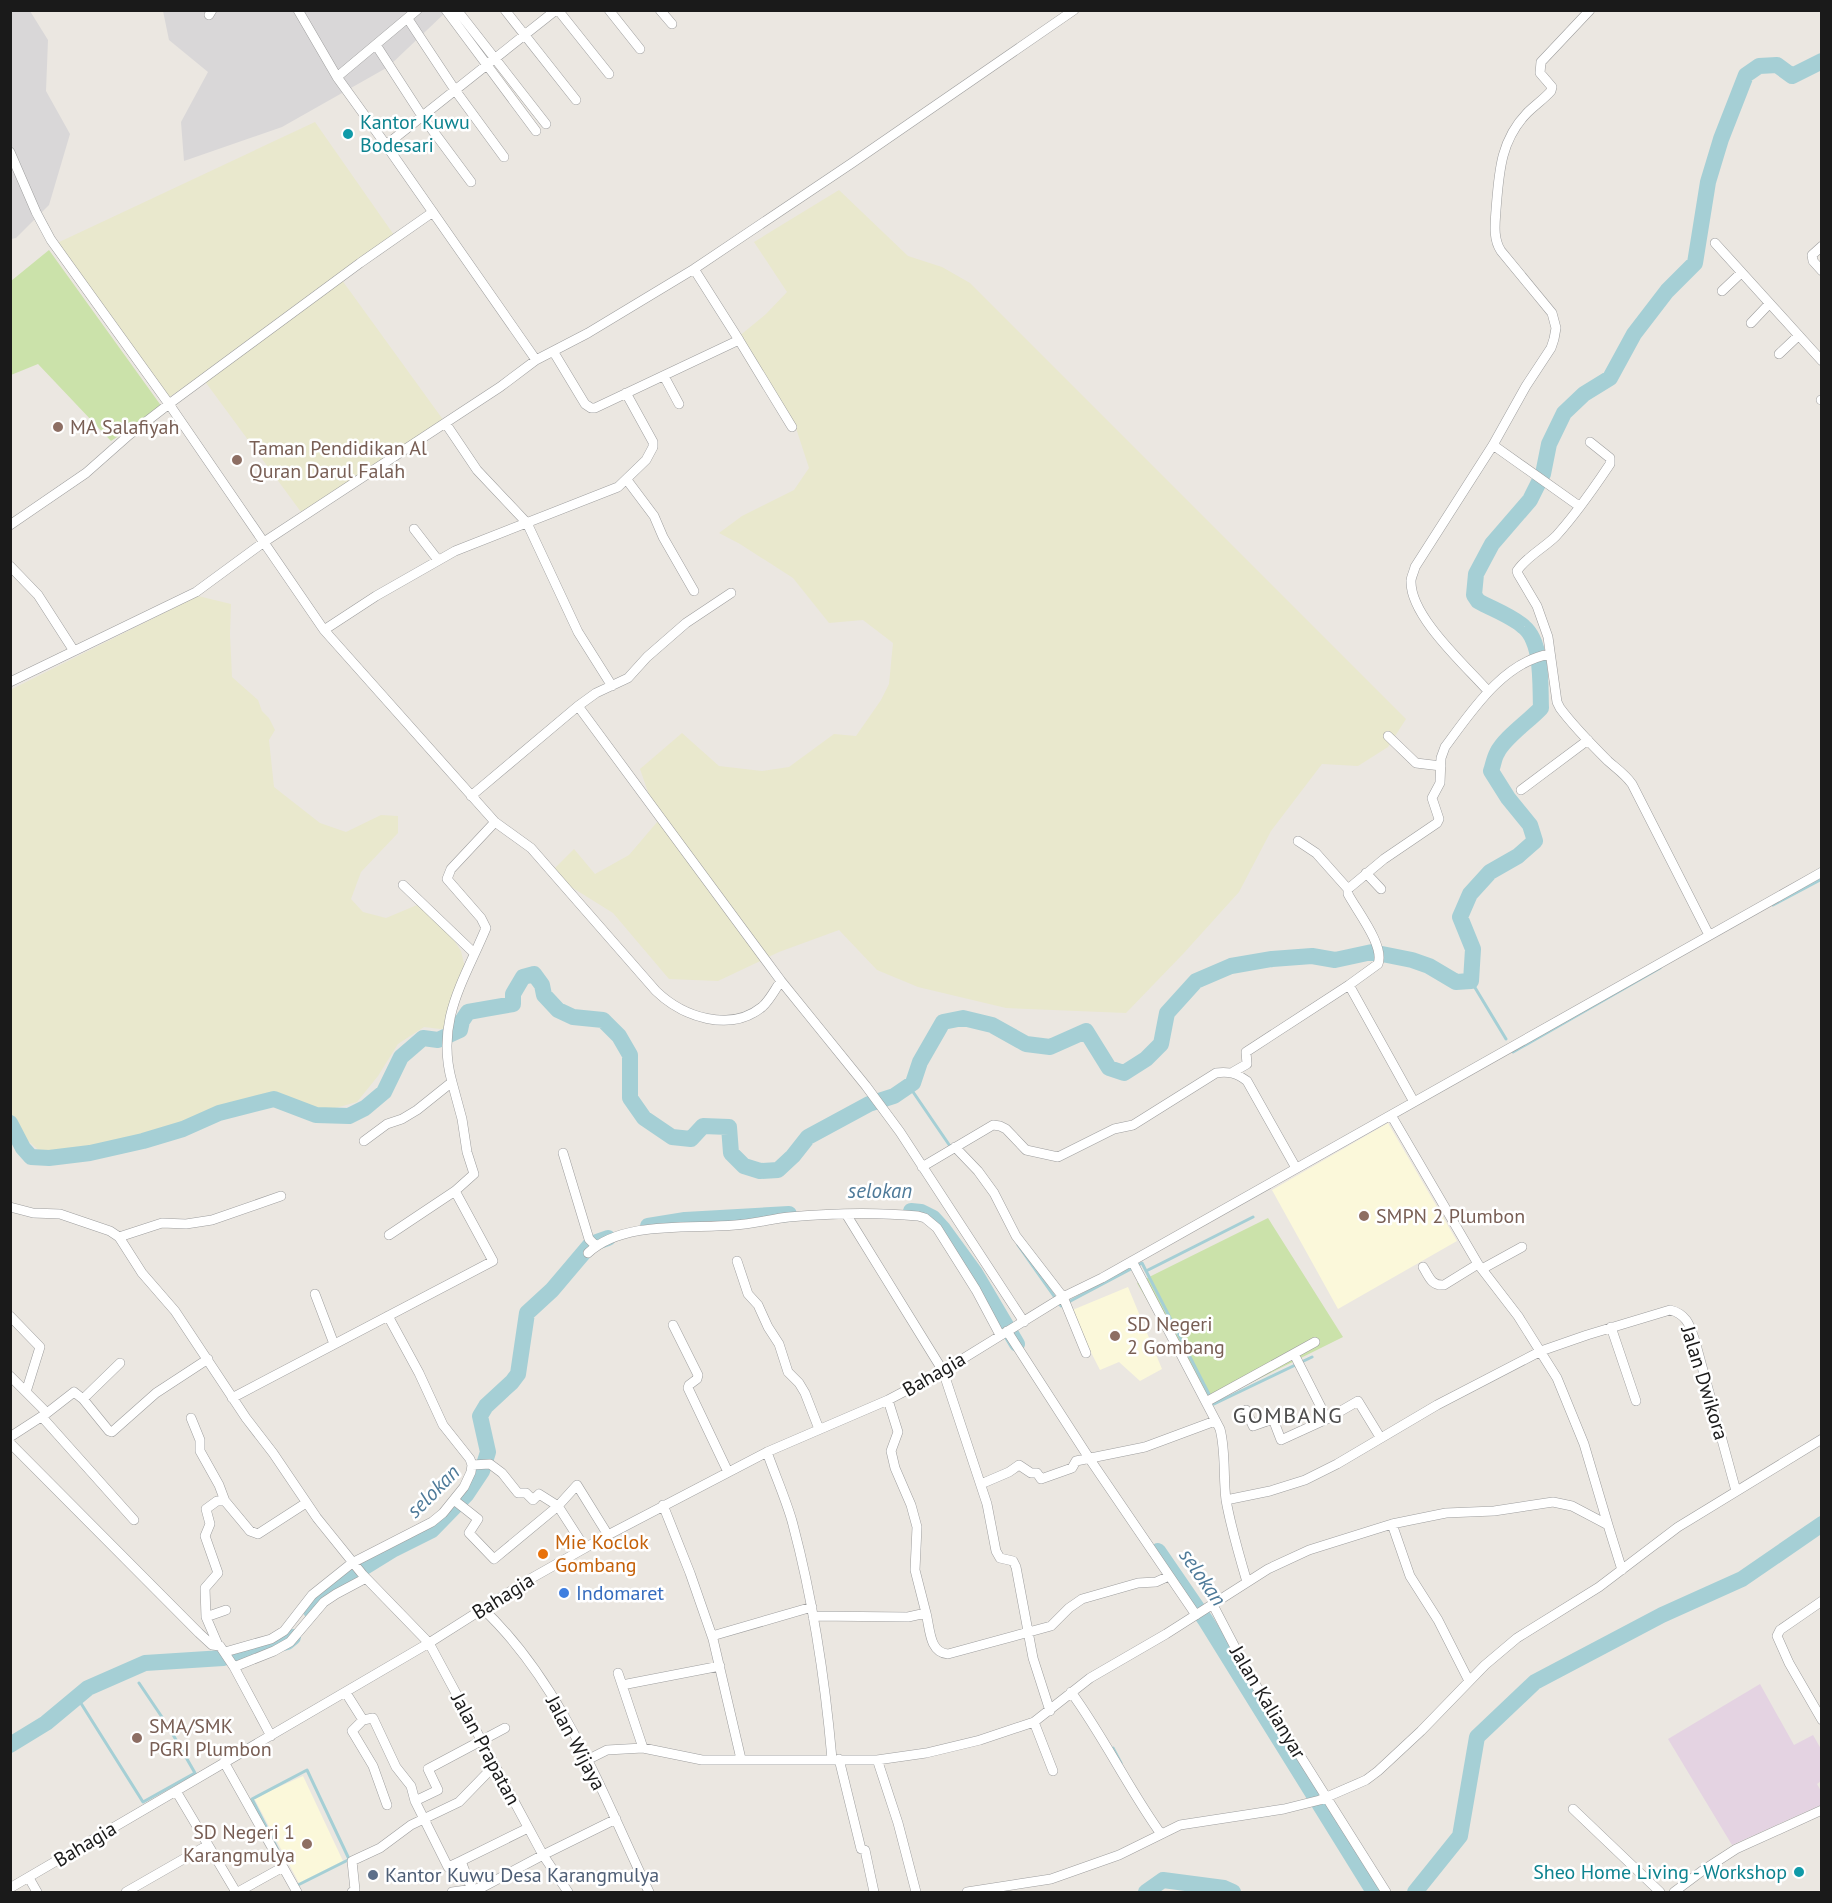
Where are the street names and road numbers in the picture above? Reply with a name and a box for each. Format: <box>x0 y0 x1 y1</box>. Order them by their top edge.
street label: Jalan Dwikora <box>1675 1322 1735 1443</box>
street label: Bahagia <box>898 1346 970 1402</box>
street label: Bahagia <box>467 1567 539 1625</box>
street label: Jalan Kalianyar <box>1224 1640 1312 1763</box>
street label: Jalan Prapatan <box>445 1688 526 1810</box>
street label: Jalan Wijaya <box>540 1690 612 1795</box>
street label: Bahagia <box>49 1815 121 1873</box>

